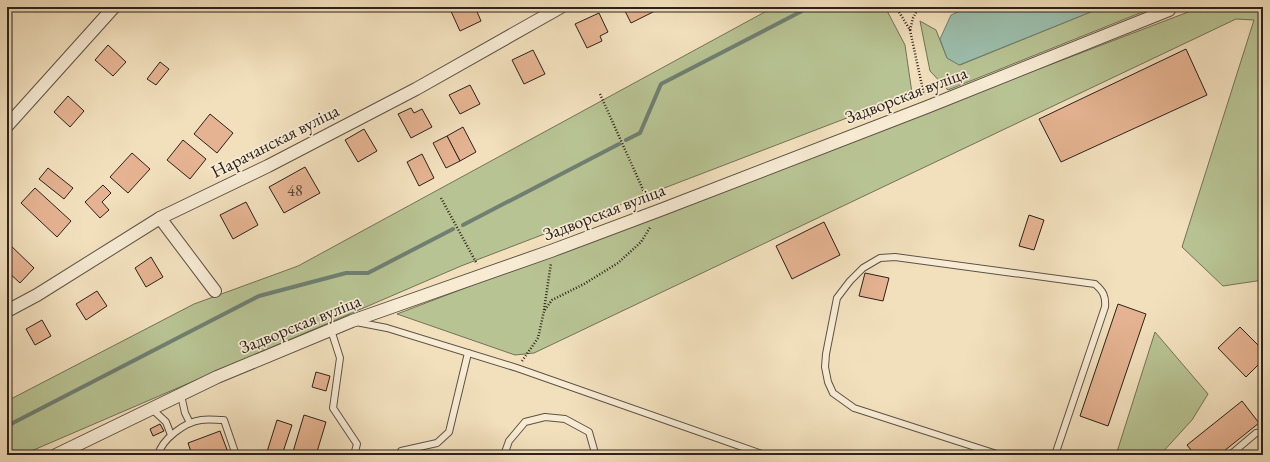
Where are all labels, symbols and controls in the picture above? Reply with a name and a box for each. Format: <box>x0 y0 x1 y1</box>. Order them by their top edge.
street label: Задворская вуліца <box>842 60 971 128</box>
street label: Нарачанская вуліца <box>207 98 343 183</box>
street label: Задворская вуліца <box>540 177 669 245</box>
house number: 48 <box>287 180 303 201</box>
street label: Задворская вуліца <box>236 288 365 358</box>

